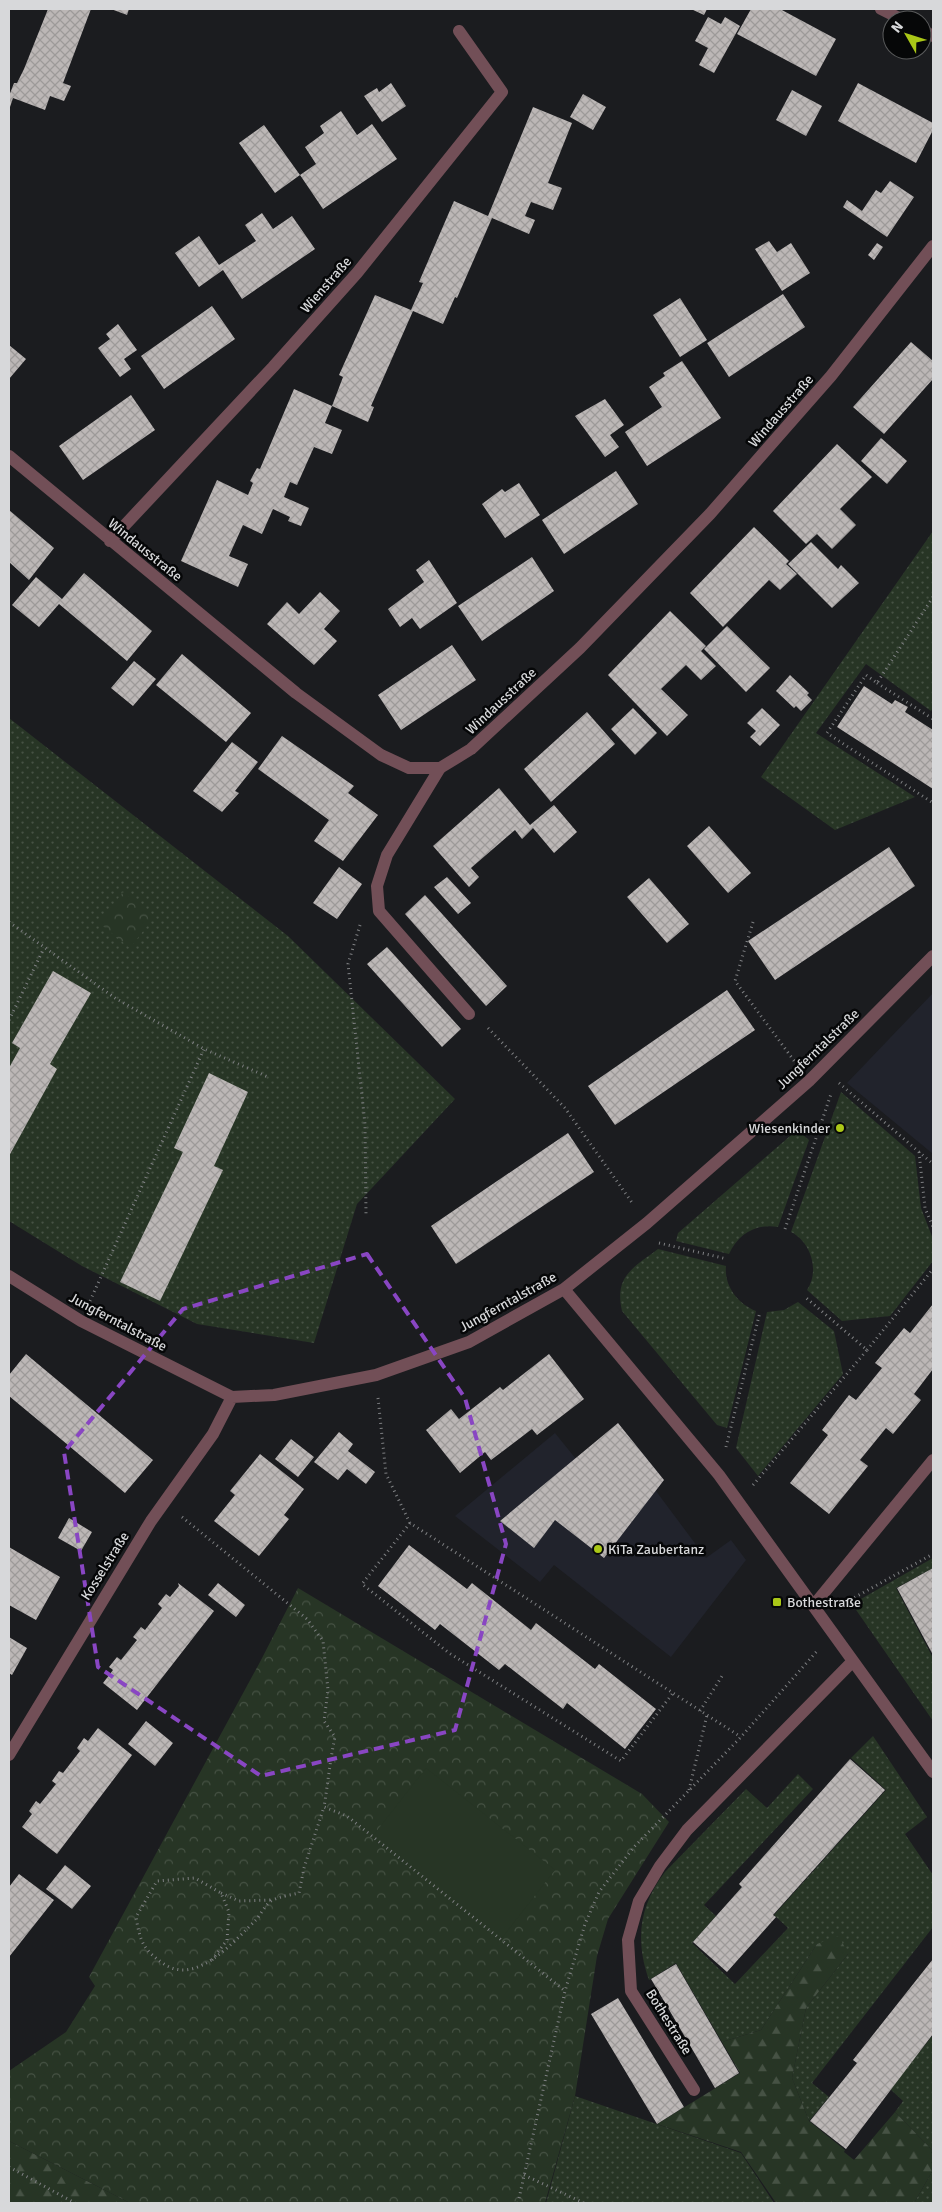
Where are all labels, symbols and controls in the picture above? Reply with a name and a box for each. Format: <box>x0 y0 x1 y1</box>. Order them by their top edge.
north arrow <box>882 10 932 60</box>
text: N <box>888 18 907 36</box>
street label: Wienstraße <box>297 253 355 317</box>
street label: Windausstraße <box>745 371 817 451</box>
street label: Windausstraße <box>104 515 186 585</box>
street label: Windausstraße <box>462 664 540 738</box>
street label: Jungferntalstraße <box>773 1005 863 1093</box>
place label: Wiesenkinder <box>749 1120 831 1137</box>
marker: Wiesenkinder <box>834 1122 846 1134</box>
street label: Jungferntalstraße <box>456 1268 560 1336</box>
street label: Jungferntalstraße <box>66 1289 170 1355</box>
street label: Kosselstraße <box>77 1529 133 1603</box>
place label: KiTa Zaubertanz <box>608 1541 704 1558</box>
marker: KiTa Zaubertanz <box>592 1543 604 1555</box>
place label: Bothestraße <box>787 1594 861 1611</box>
marker: Bothestraße <box>771 1596 783 1608</box>
street label: Bothestraße <box>642 1986 696 2058</box>

